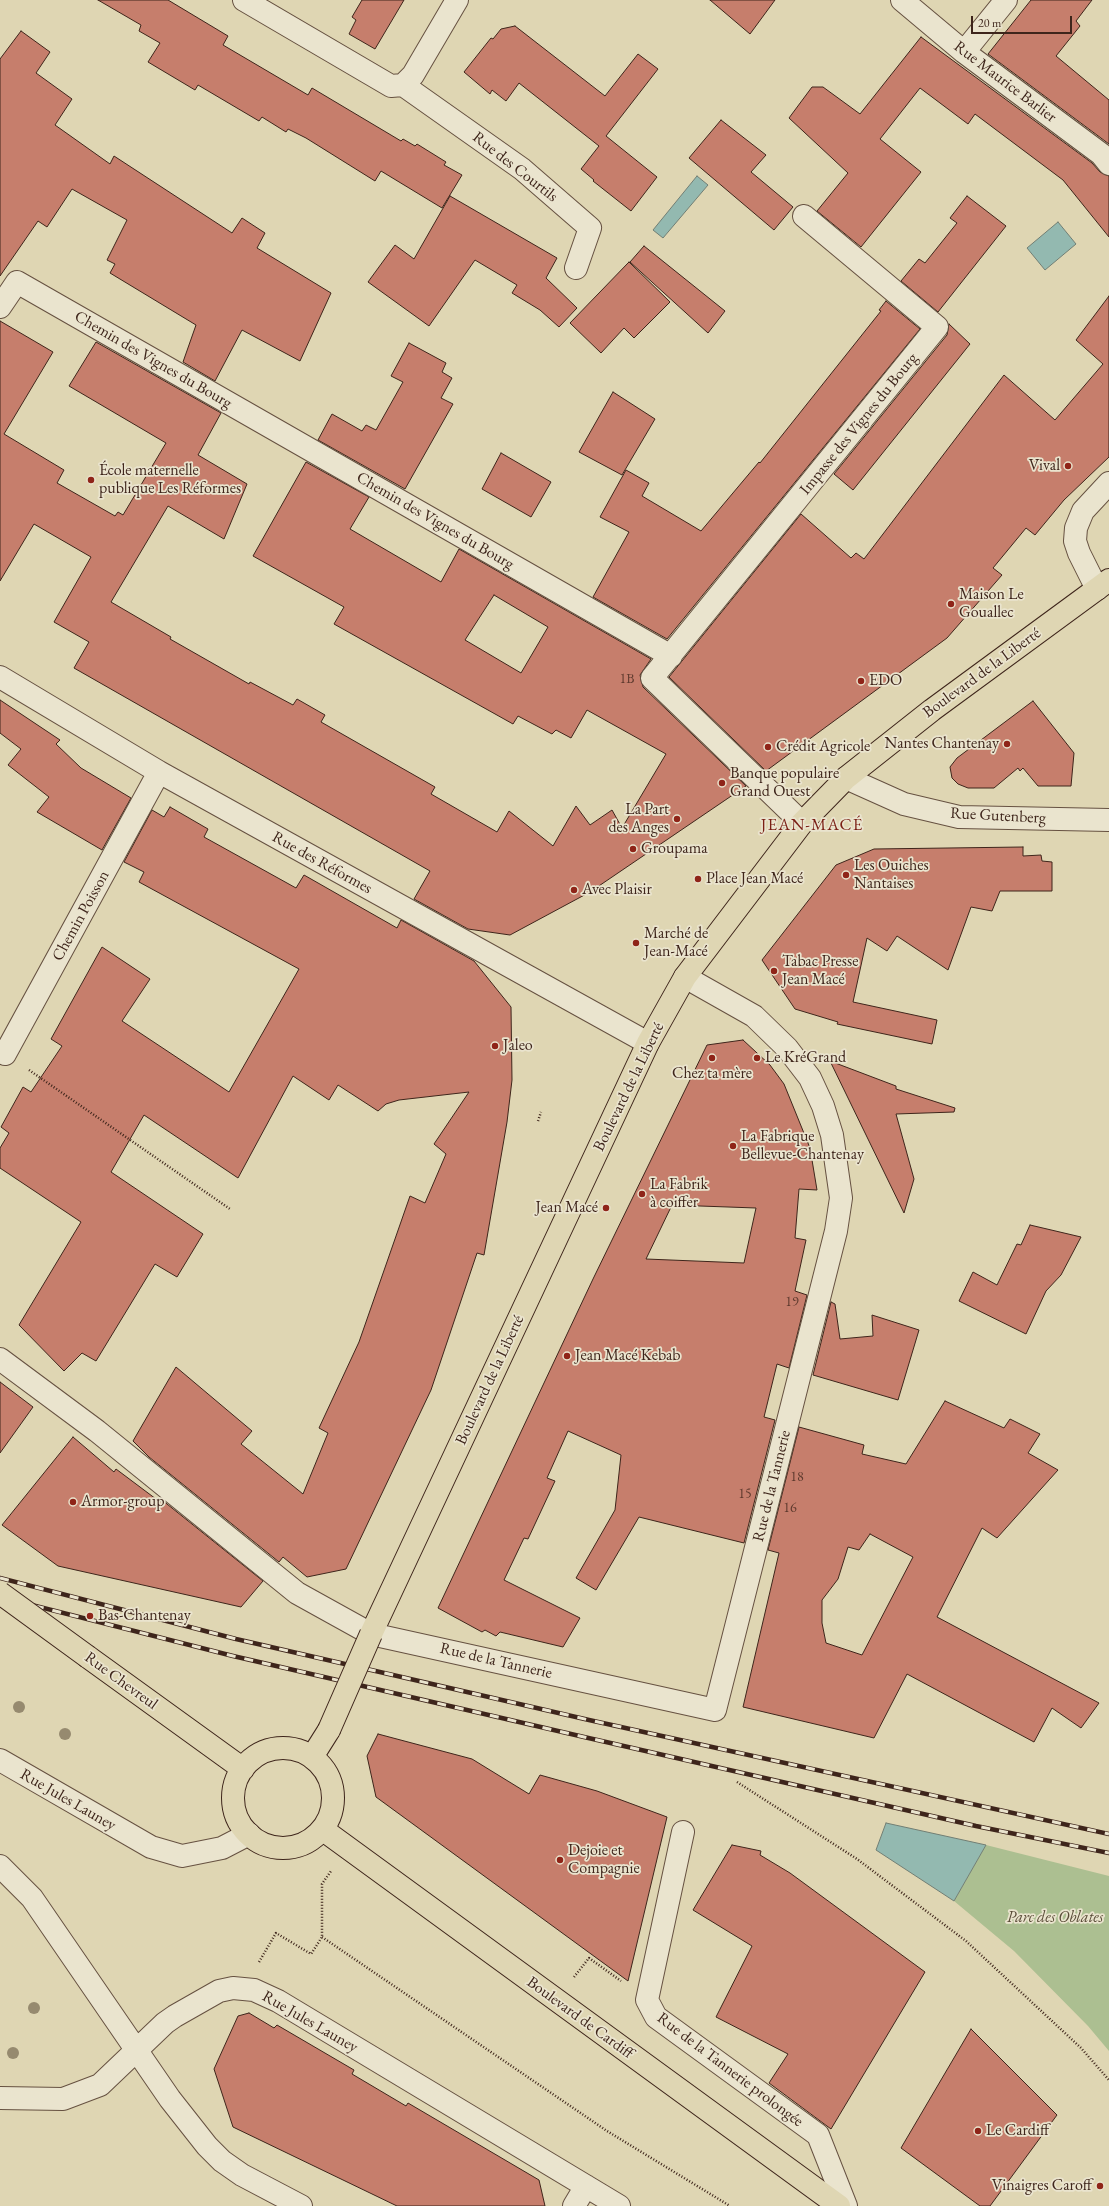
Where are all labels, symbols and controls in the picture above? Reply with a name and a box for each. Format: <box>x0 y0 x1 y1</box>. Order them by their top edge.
scale bar <box>973 8 1074 34</box>
text: 20 m <box>978 15 1001 31</box>
street label: Rue Maurice Barlier <box>950 37 1060 127</box>
street label: Rue des Courtils <box>469 128 561 206</box>
street label: Chemin des Vignes du Bourg <box>71 307 235 413</box>
street label: Impasse des Vignes du Bourg <box>796 349 922 499</box>
place label: Vival <box>1029 456 1060 476</box>
place label: École maternelle publique Les Réformes <box>99 461 241 499</box>
marker: Vival <box>1063 461 1073 471</box>
street label: Chemin des Vignes du Bourg <box>353 468 517 574</box>
marker: École maternelle publique Les Réformes <box>86 475 96 485</box>
place label: Maison Le Gouallec <box>959 585 1024 623</box>
marker: Maison Le Gouallec <box>946 599 956 609</box>
street label: Boulevard de la Liberté <box>919 624 1045 722</box>
house number: 1B <box>620 671 634 687</box>
place label: EDO <box>869 671 902 691</box>
marker: EDO <box>856 676 866 686</box>
place label: Nantes Chantenay <box>884 734 999 754</box>
place label: Crédit Agricole <box>776 737 870 757</box>
marker: Nantes Chantenay <box>1002 739 1012 749</box>
marker: Crédit Agricole <box>763 742 773 752</box>
place label: Banque populaire Grand Ouest <box>730 764 839 802</box>
marker: Banque populaire Grand Ouest <box>717 778 727 788</box>
place label: La Part des Anges <box>608 800 669 838</box>
street label: Rue Gutenberg <box>950 804 1046 828</box>
marker: La Part des Anges <box>672 814 682 824</box>
district label: JEAN-MACÉ <box>761 815 863 835</box>
street label: Rue des Réformes <box>269 828 375 898</box>
place label: Groupama <box>641 839 708 859</box>
marker: Groupama <box>628 844 638 854</box>
place label: Les Ouiches Nantaises <box>854 856 929 894</box>
street label: Chemin Poisson <box>48 867 114 965</box>
place label: Place Jean Macé <box>706 869 803 889</box>
marker: Les Ouiches Nantaises <box>841 870 851 880</box>
marker: Place Jean Macé <box>693 874 703 884</box>
place label: Avec Plaisir <box>582 880 652 900</box>
marker: Avec Plaisir <box>569 885 579 895</box>
place label: Marché de Jean-Macé <box>644 924 708 962</box>
marker: Marché de Jean-Macé <box>631 938 641 948</box>
place label: Tabac Presse Jean Macé <box>782 952 858 990</box>
marker: Tabac Presse Jean Macé <box>769 966 779 976</box>
street label: Boulevard de la Liberté <box>589 1019 669 1155</box>
place label: Jaleo <box>503 1036 533 1056</box>
marker: Jaleo <box>490 1041 500 1051</box>
place label: Le KréGrand <box>765 1048 846 1068</box>
marker: Chez ta mère <box>707 1053 717 1063</box>
marker: Le KréGrand <box>752 1053 762 1063</box>
place label: Chez ta mère <box>672 1064 752 1084</box>
place label: La Fabrique Bellevue-Chantenay <box>741 1127 864 1165</box>
marker: La Fabrique Bellevue-Chantenay <box>728 1141 738 1151</box>
place label: La Fabrik à coiffer <box>650 1175 708 1213</box>
marker: La Fabrik à coiffer <box>637 1189 647 1199</box>
place label: Jean Macé <box>535 1198 598 1218</box>
marker: Jean Macé <box>601 1203 611 1213</box>
house number: 19 <box>785 1294 799 1310</box>
street label: Boulevard de la Liberté <box>452 1312 528 1448</box>
place label: Jean Macé Kebab <box>575 1346 681 1366</box>
marker: Jean Macé Kebab <box>562 1351 572 1361</box>
street label: Rue de la Tannerie <box>749 1428 795 1544</box>
house number: 18 <box>790 1469 804 1485</box>
house number: 15 <box>738 1486 752 1502</box>
place label: Armor-group <box>81 1492 164 1512</box>
marker: Armor-group <box>68 1497 78 1507</box>
house number: 16 <box>783 1500 797 1516</box>
place label: Bas-Chantenay <box>98 1606 191 1626</box>
marker: Bas-Chantenay <box>85 1611 95 1621</box>
street label: Rue de la Tannerie <box>438 1639 554 1683</box>
street label: Rue Chevreul <box>81 1648 161 1714</box>
street label: Rue Jules Launey <box>17 1765 119 1835</box>
place label: Dejoie et Compagnie <box>568 1841 640 1879</box>
marker: Dejoie et Compagnie <box>555 1855 565 1865</box>
park label: Parc des Oblates <box>1007 1908 1103 1928</box>
street label: Boulevard de Cardiff <box>523 1973 637 2063</box>
street label: Rue Jules Launey <box>259 1987 361 2057</box>
street label: Rue de la Tannerie prolongée <box>653 2009 807 2131</box>
place label: Le Cardiff <box>986 2121 1049 2141</box>
marker: Le Cardiff <box>973 2126 983 2136</box>
place label: Vinaigres Caroff <box>992 2176 1092 2196</box>
marker: Vinaigres Caroff <box>1095 2181 1105 2191</box>

